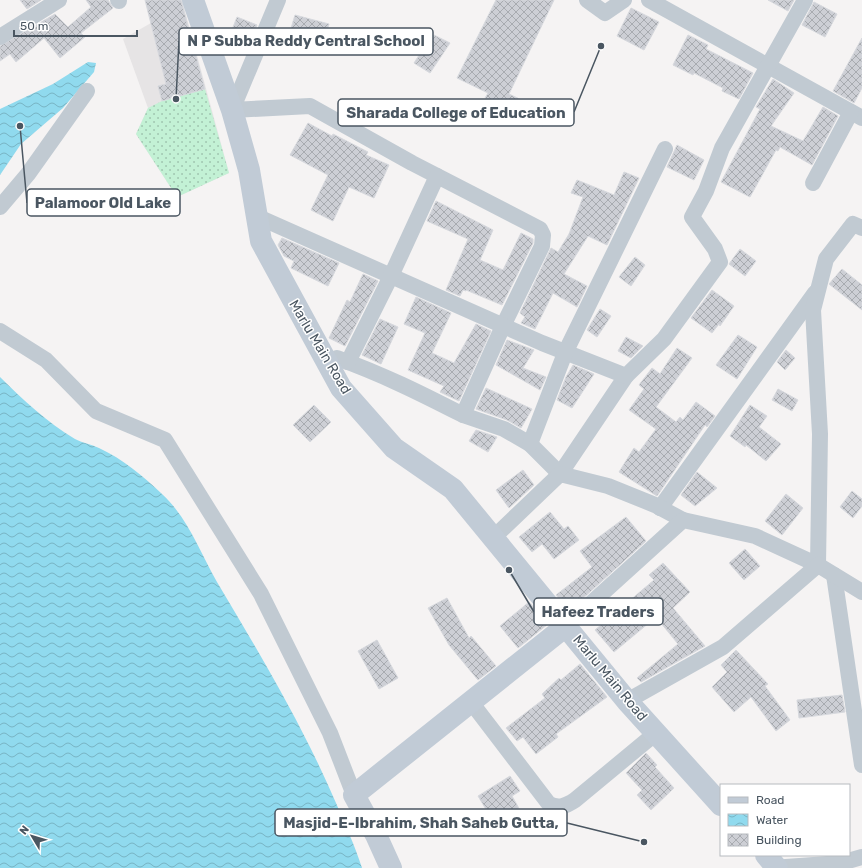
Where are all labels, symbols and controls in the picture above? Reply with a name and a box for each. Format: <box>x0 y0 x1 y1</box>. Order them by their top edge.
scale bar <box>14 12 137 38</box>
text: 50 m <box>20 19 48 33</box>
callout: N P Subba Reddy Central School <box>179 28 433 55</box>
text: N P Subba Reddy Central School <box>187 32 425 50</box>
callout: Sharada College of Education <box>338 99 574 126</box>
text: Sharada College of Education <box>346 104 566 122</box>
callout: Palamoor Old Lake <box>27 189 180 216</box>
text: Palamoor Old Lake <box>35 194 171 212</box>
street label: Marlu Main Road <box>285 297 355 397</box>
callout: Hafeez Traders <box>534 598 663 625</box>
text: Hafeez Traders <box>541 603 655 621</box>
street label: Marlu Main Road <box>569 632 651 724</box>
legend <box>720 784 850 856</box>
text: Road <box>756 793 784 807</box>
callout: Masjid-E-Ibrahim, Shah Saheb Gutta, <box>275 809 567 836</box>
text: Water <box>756 813 788 827</box>
text: Masjid-E-Ibrahim, Shah Saheb Gutta, <box>283 814 559 832</box>
north arrow <box>12 816 52 856</box>
text: N <box>17 823 32 837</box>
text: Building <box>756 833 802 847</box>

